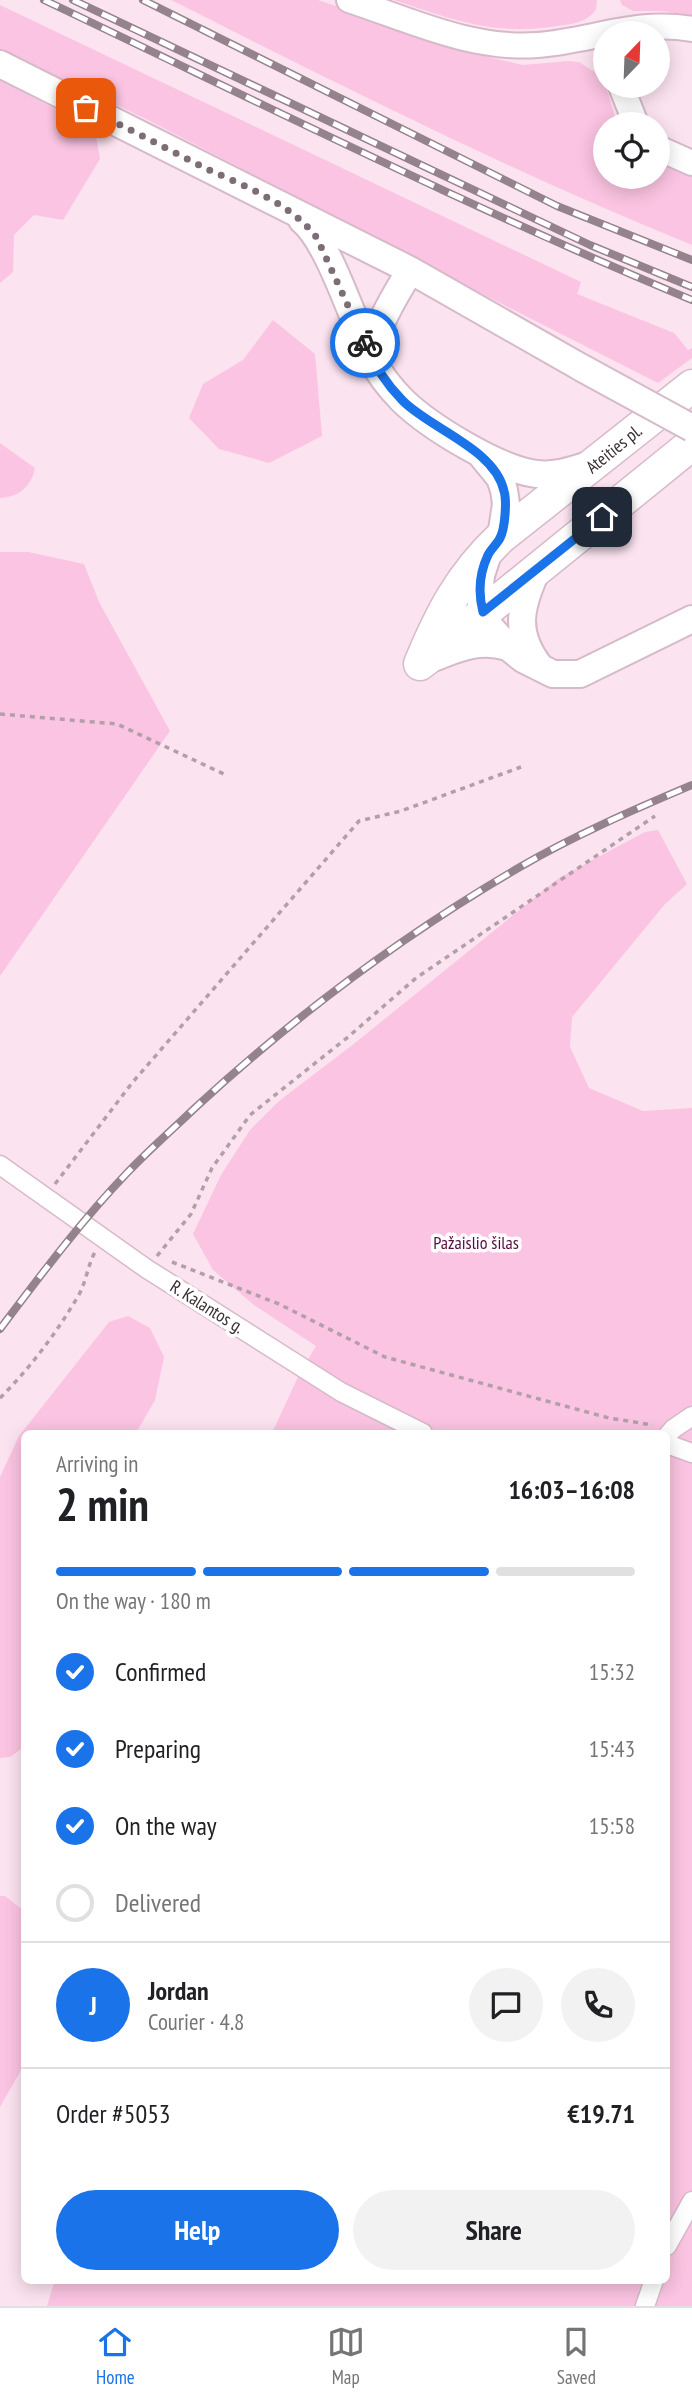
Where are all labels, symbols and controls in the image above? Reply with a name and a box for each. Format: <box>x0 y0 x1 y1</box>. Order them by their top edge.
north arrow <box>593 21 670 98</box>
map controls <box>593 21 670 189</box>
pin <box>56 78 116 138</box>
icon: bag <box>67 89 105 127</box>
button: locate <box>593 112 670 189</box>
courier <box>330 308 400 378</box>
icon: bike <box>346 324 384 362</box>
street label: Ateities pl. <box>581 419 647 478</box>
pin <box>572 487 632 547</box>
icon: home <box>583 498 621 536</box>
park label: Pažaislio šilas <box>433 1231 519 1254</box>
street label: R. Kalantos g. <box>166 1275 249 1338</box>
text: Arriving in <box>56 1449 138 1478</box>
text: 16:03–16:08 <box>508 1473 635 1506</box>
text: 2 min <box>56 1474 149 1534</box>
text: On the way · 180 m <box>56 1586 211 1615</box>
icon: check <box>56 1653 94 1691</box>
text: Confirmed <box>115 1655 206 1688</box>
text: 15:32 <box>589 1657 635 1686</box>
icon: check <box>56 1730 94 1768</box>
text: Preparing <box>115 1732 201 1765</box>
text: 15:43 <box>589 1734 635 1763</box>
icon: check <box>56 1807 94 1845</box>
text: On the way <box>115 1809 217 1842</box>
text: 15:58 <box>589 1811 635 1840</box>
text: Delivered <box>115 1886 201 1919</box>
button: chat <box>469 1968 543 2042</box>
button: phone <box>561 1968 635 2042</box>
text: Jordan <box>148 1974 209 2007</box>
text: J <box>89 1989 97 2022</box>
text: Courier · 4.8 <box>148 2007 244 2036</box>
text: Order #5053 <box>56 2097 171 2130</box>
text: €19.71 <box>567 2097 635 2130</box>
button: Help <box>56 2190 339 2270</box>
button: Share <box>353 2190 635 2270</box>
tab: Home <box>96 2323 135 2389</box>
tab: Map <box>327 2323 365 2389</box>
tab: Saved <box>557 2323 596 2389</box>

